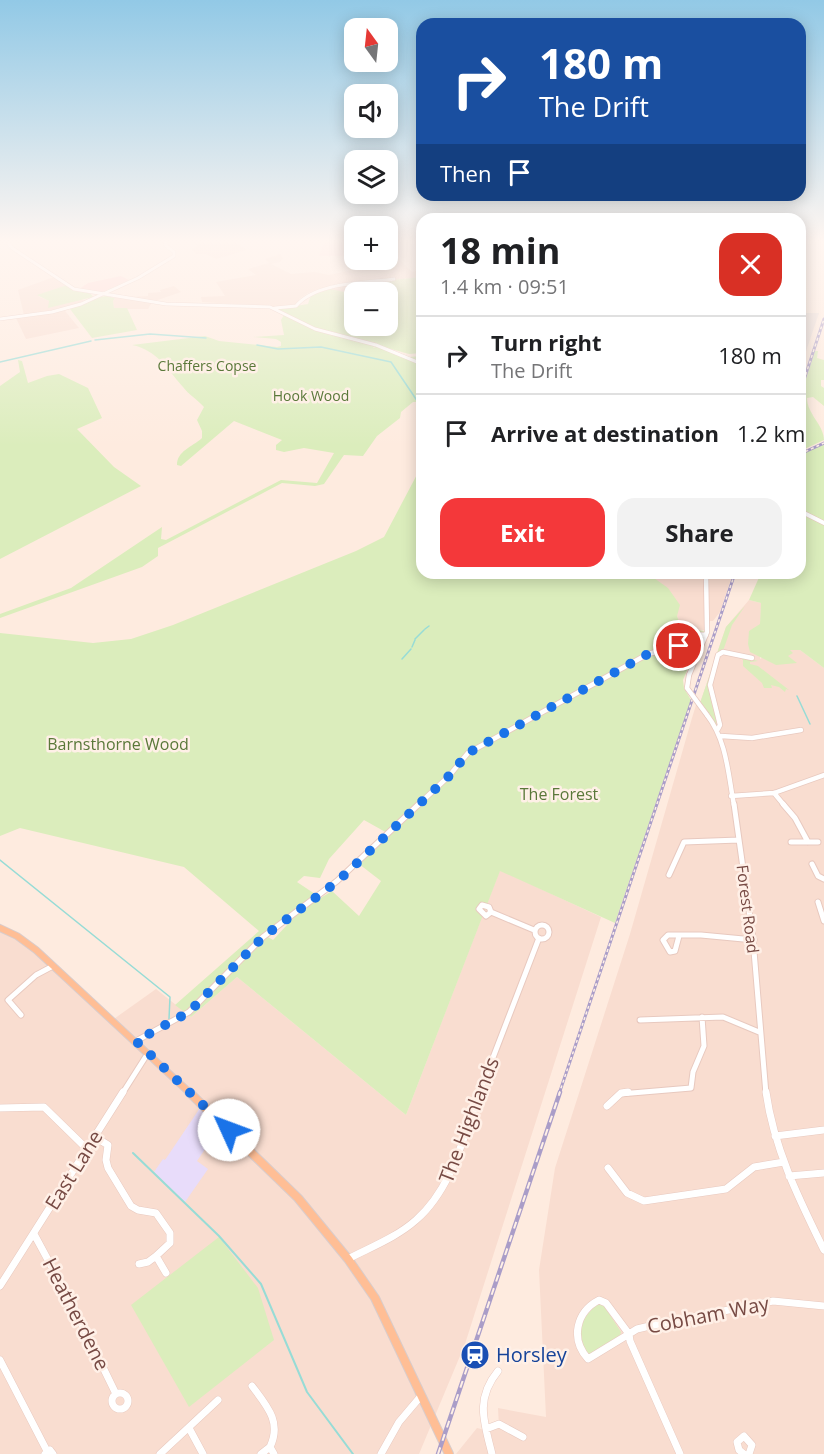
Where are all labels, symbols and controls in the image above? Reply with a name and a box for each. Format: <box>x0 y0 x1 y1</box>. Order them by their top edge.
north arrow <box>344 18 398 72</box>
map controls <box>344 18 398 336</box>
text: 180 m <box>539 34 663 91</box>
icon: right <box>440 42 518 120</box>
button: sound <box>344 84 398 138</box>
text: The Drift <box>539 88 649 125</box>
button: layers <box>344 150 398 204</box>
icon: arrive <box>503 156 536 189</box>
text: Then <box>440 158 491 188</box>
button: + <box>344 216 398 270</box>
text: 18 min <box>440 226 561 275</box>
button: close <box>719 233 782 296</box>
text: 1.4 km · 09:51 <box>440 273 569 300</box>
button: − <box>344 282 398 336</box>
text: Turn right <box>491 327 602 357</box>
icon: right <box>440 339 473 372</box>
text: 180 m <box>718 340 782 370</box>
park label: Chaffers Copse <box>158 356 257 375</box>
text: The Drift <box>491 357 572 384</box>
park label: Hook Wood <box>273 386 349 405</box>
icon: arrive <box>440 417 473 450</box>
text: Arrive at destination <box>491 418 719 448</box>
text: 1.2 km <box>737 418 805 448</box>
button: Exit <box>440 498 605 567</box>
button: Share <box>617 498 782 567</box>
pin <box>653 620 704 671</box>
icon: arrive <box>662 629 695 662</box>
park label: Barnsthorne Wood <box>47 733 189 755</box>
park label: The Forest <box>520 783 599 805</box>
street label: Forest Road <box>732 863 764 955</box>
street label: The Highlands <box>432 1053 505 1187</box>
position arrow <box>197 1098 261 1162</box>
street label: East Lane <box>39 1125 109 1215</box>
street label: Heatherdene <box>37 1253 116 1375</box>
street label: Cobham Way <box>645 1289 772 1340</box>
station icon: Horsley <box>459 1339 491 1371</box>
place label: Horsley <box>496 1341 568 1368</box>

